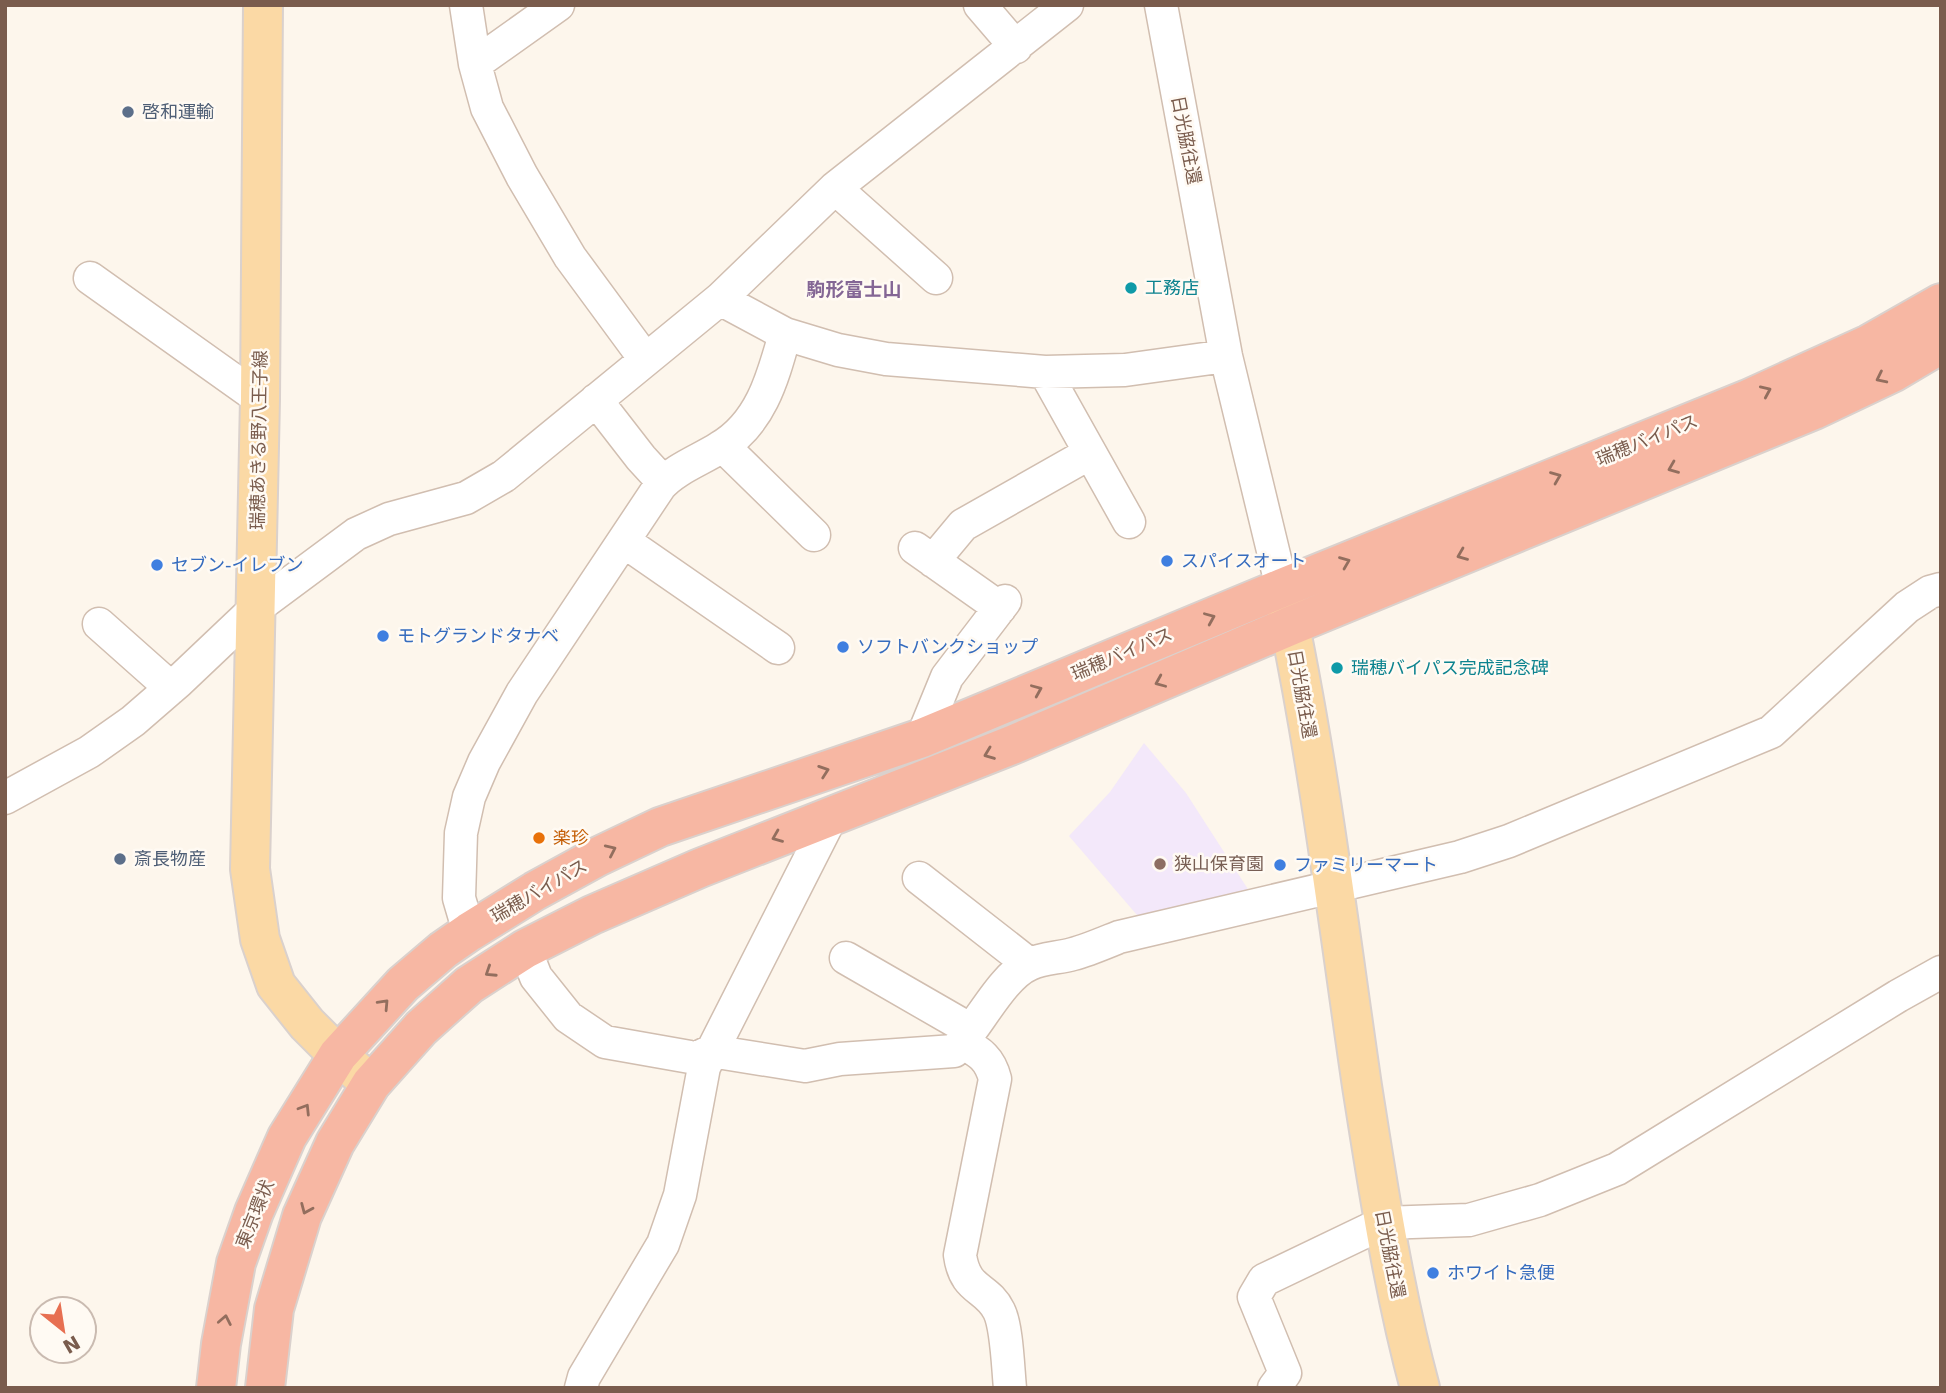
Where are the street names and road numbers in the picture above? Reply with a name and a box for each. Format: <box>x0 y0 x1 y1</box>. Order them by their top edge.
street label: 日光脇往還 <box>1168 94 1205 186</box>
street label: 瑞穂あきる野八王子線 <box>246 350 271 530</box>
street label: 瑞穂バイパス <box>1593 410 1701 469</box>
street label: 瑞穂バイパス <box>1068 623 1175 684</box>
street label: 日光脇往還 <box>1284 648 1321 740</box>
street label: 瑞穂バイパス <box>487 855 591 927</box>
street label: 東京環状 <box>231 1177 278 1251</box>
street label: 日光脇往還 <box>1372 1208 1409 1300</box>

